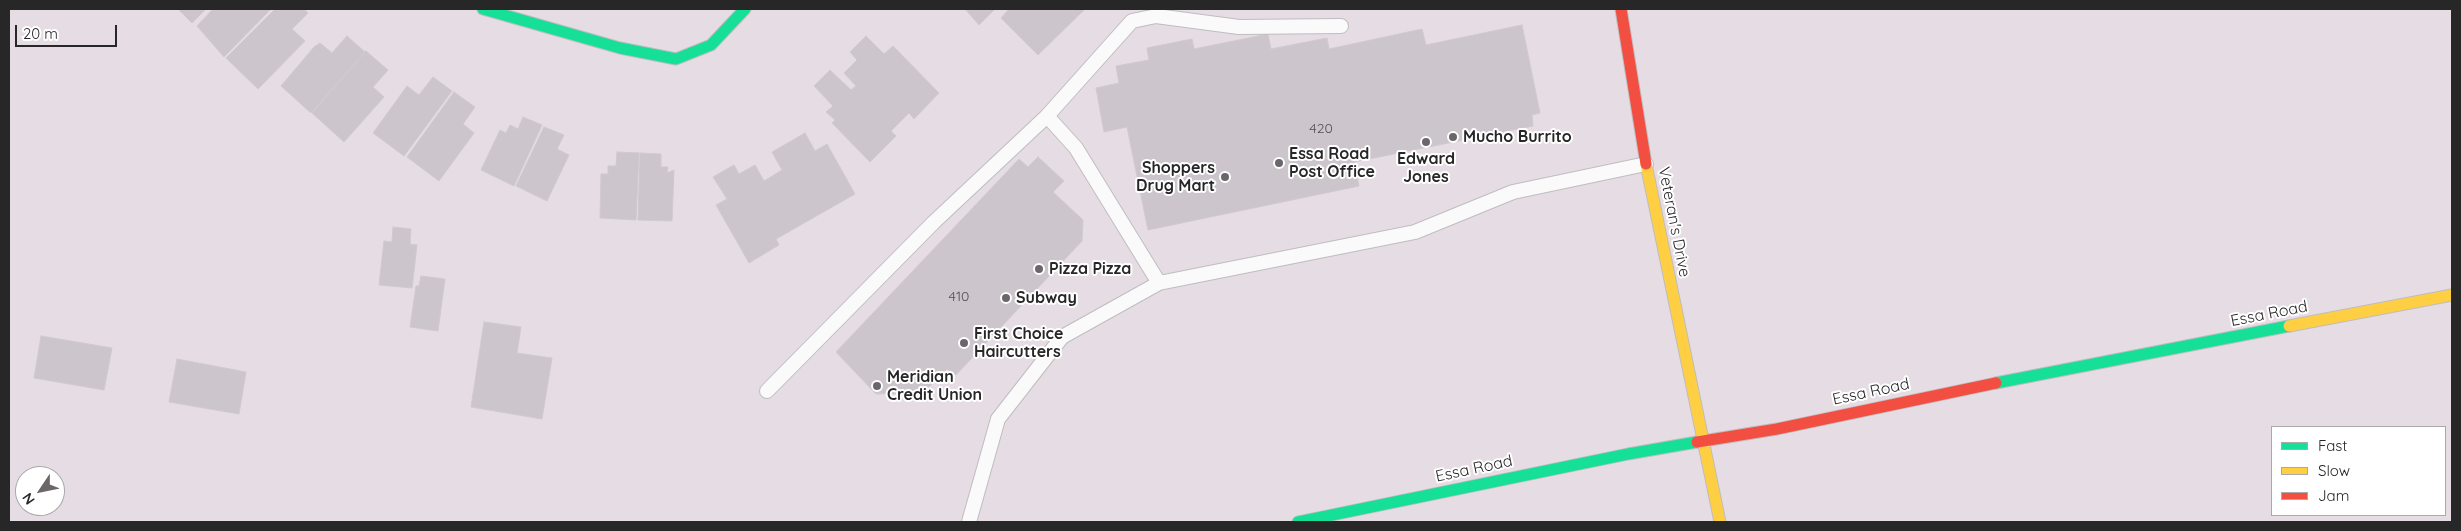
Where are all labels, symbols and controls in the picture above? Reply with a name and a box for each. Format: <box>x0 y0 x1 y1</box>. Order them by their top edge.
scale bar <box>18 15 120 47</box>
text: 20 m <box>23 24 58 43</box>
house number: 420 <box>1309 121 1333 137</box>
place label: Mucho Burrito <box>1463 127 1572 147</box>
marker: Mucho Burrito <box>1447 131 1459 143</box>
marker: Edward Jones <box>1420 136 1432 148</box>
place label: Essa Road Post Office <box>1289 144 1375 182</box>
place label: Edward Jones <box>1397 149 1455 187</box>
marker: Essa Road Post Office <box>1273 157 1285 169</box>
place label: Shoppers Drug Mart <box>1136 158 1215 196</box>
street label: Veteran's Drive <box>1654 165 1694 279</box>
marker: Shoppers Drug Mart <box>1219 171 1231 183</box>
place label: Pizza Pizza <box>1049 259 1131 279</box>
marker: Pizza Pizza <box>1033 263 1045 275</box>
place label: Subway <box>1016 288 1077 308</box>
house number: 410 <box>949 289 969 305</box>
marker: Subway <box>1000 292 1012 304</box>
street label: Essa Road <box>2229 297 2309 331</box>
place label: First Choice Haircutters <box>974 324 1063 362</box>
marker: First Choice Haircutters <box>958 337 970 349</box>
place label: Meridian Credit Union <box>887 367 982 405</box>
street label: Essa Road <box>1831 375 1911 409</box>
marker: Meridian Credit Union <box>871 380 883 392</box>
legend <box>2271 426 2446 516</box>
text: Fast <box>2318 436 2347 455</box>
street label: Essa Road <box>1434 452 1514 486</box>
text: Slow <box>2318 461 2350 480</box>
north arrow <box>15 466 65 516</box>
text: Jam <box>2318 486 2349 505</box>
text: N <box>18 490 39 508</box>

